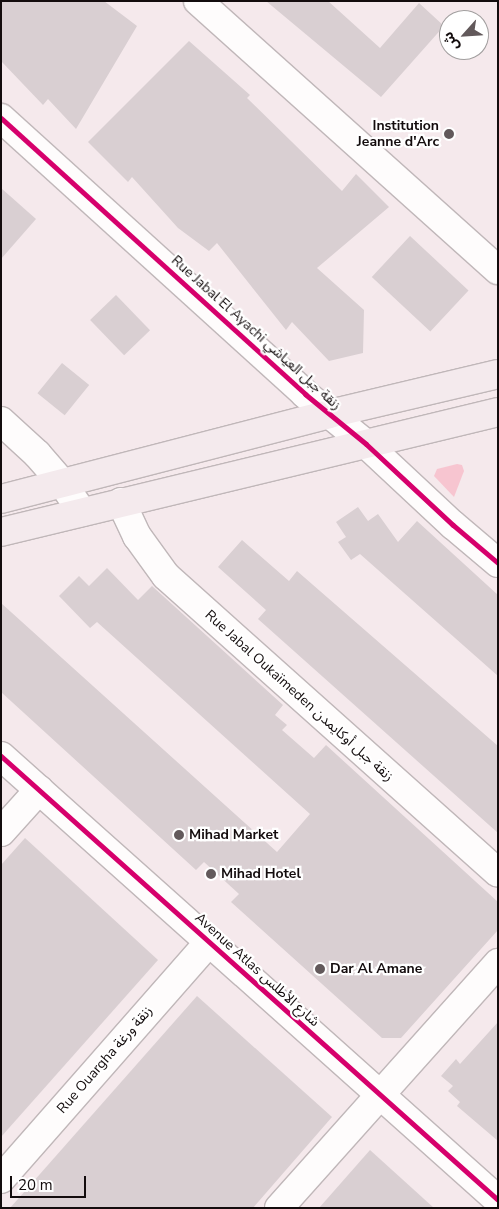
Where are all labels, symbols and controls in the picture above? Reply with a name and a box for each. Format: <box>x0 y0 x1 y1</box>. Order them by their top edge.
north arrow <box>439 10 489 60</box>
text: ش <box>438 29 464 54</box>
place label: Institution Jeanne d'Arc <box>357 118 439 150</box>
marker: Institution Jeanne d'Arc <box>443 128 455 140</box>
street label: Rue Jabal El Ayachi زنقة جبل العياشي <box>168 252 344 414</box>
street label: Rue Jabal Oukaïmeden زنقة جبل أوكايمدن <box>201 607 397 785</box>
place label: Mihad Market <box>189 827 278 843</box>
marker: Mihad Market <box>173 829 185 841</box>
place label: Mihad Hotel <box>221 866 301 882</box>
marker: Mihad Hotel <box>205 868 217 880</box>
street label: Avenue Atlas شارع الأطلس <box>191 910 323 1030</box>
place label: Dar Al Amane <box>330 961 422 977</box>
marker: Dar Al Amane <box>314 963 326 975</box>
street label: Rue Ouargha زنقة ورغة <box>54 1003 156 1117</box>
scale bar <box>12 1166 89 1198</box>
text: 20 m <box>18 1175 53 1195</box>

